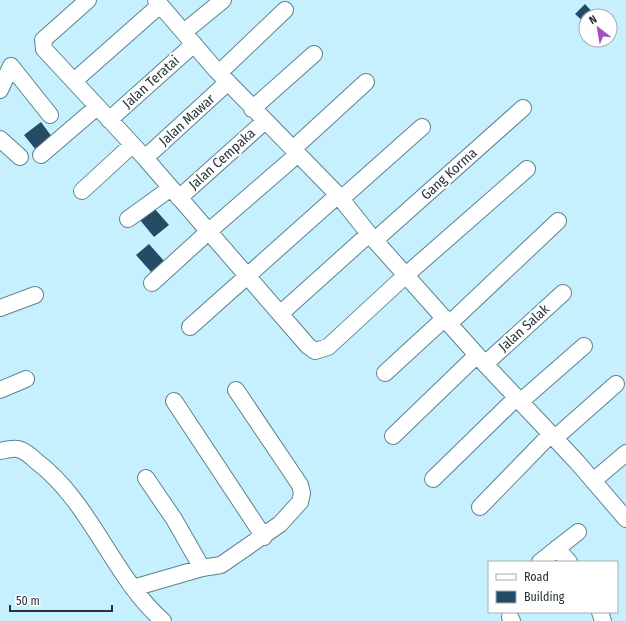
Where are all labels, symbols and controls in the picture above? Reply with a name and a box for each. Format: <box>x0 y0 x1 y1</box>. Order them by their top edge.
north arrow <box>578 8 618 48</box>
text: N <box>587 13 599 27</box>
street label: Jalan Teratai <box>119 52 183 112</box>
street label: Jalan Mawar <box>156 90 218 149</box>
street label: Jalan Cempaka <box>185 125 259 193</box>
street label: Gang Korma <box>418 144 481 203</box>
street label: Jalan Salak <box>495 300 553 355</box>
legend <box>488 561 618 613</box>
text: Road <box>524 570 549 584</box>
scale bar <box>10 587 112 613</box>
text: Building <box>524 590 565 604</box>
text: 50 m <box>16 594 40 608</box>

